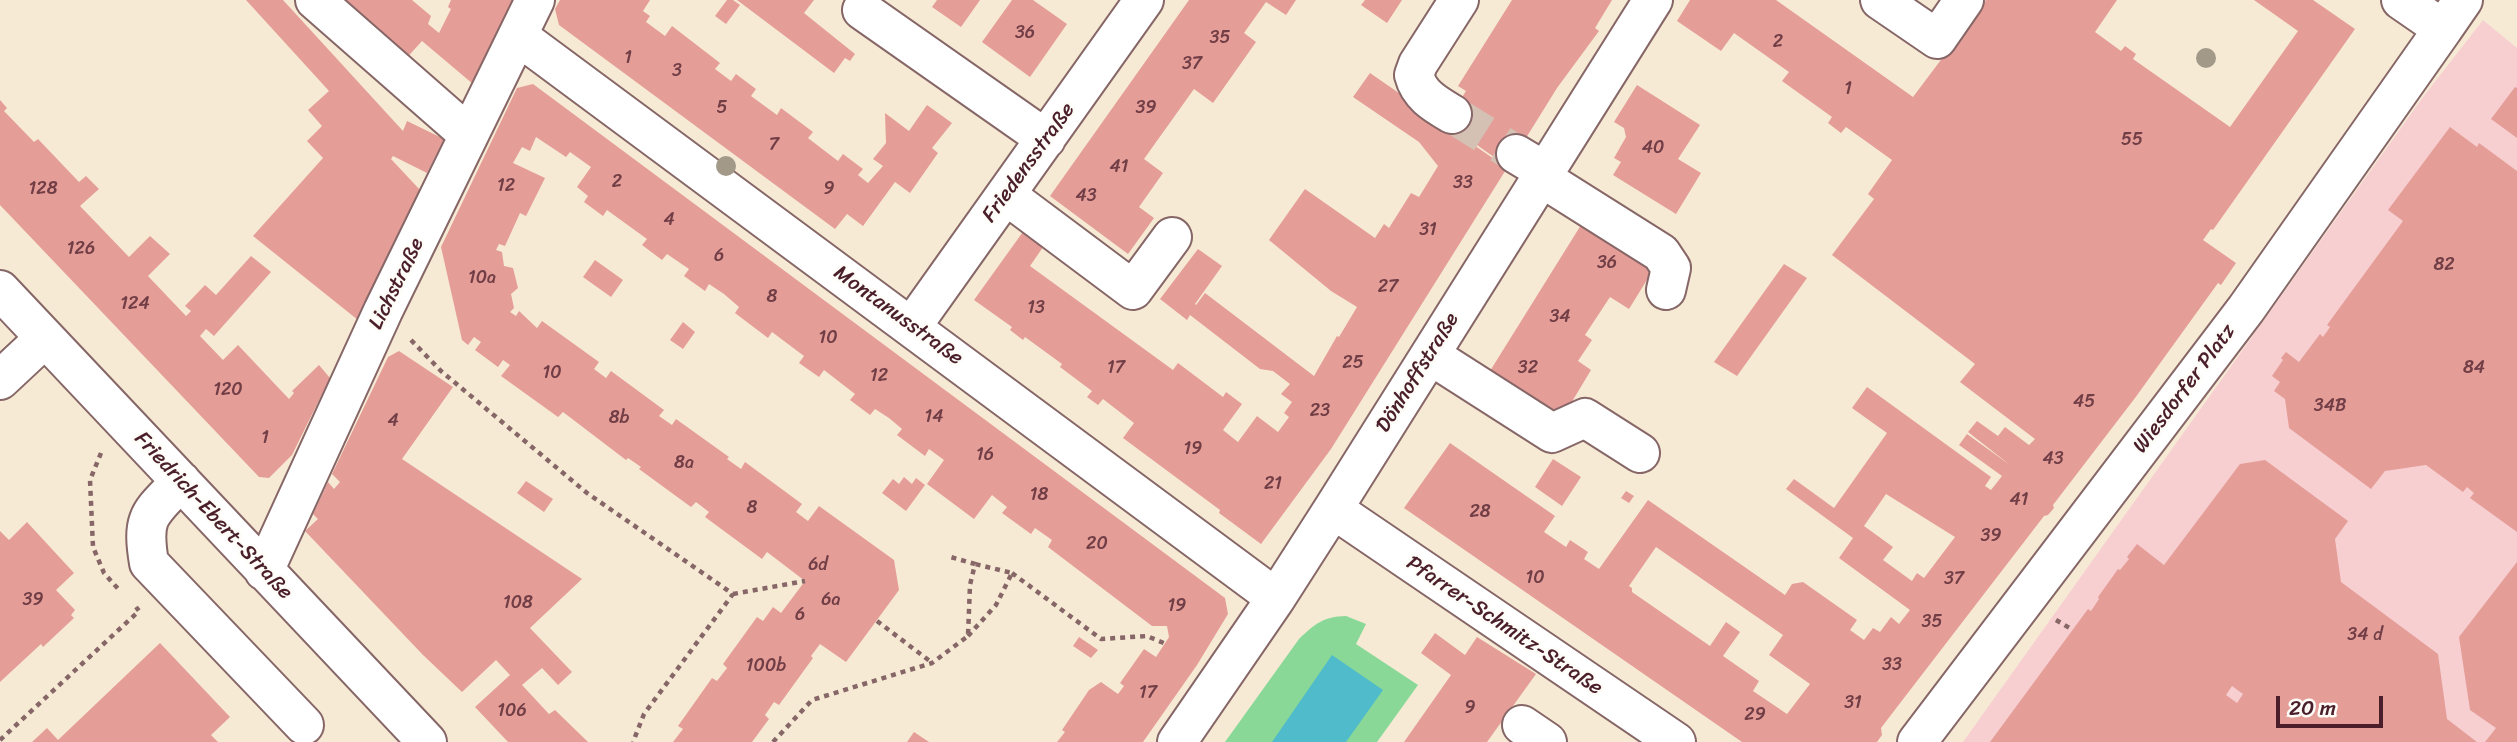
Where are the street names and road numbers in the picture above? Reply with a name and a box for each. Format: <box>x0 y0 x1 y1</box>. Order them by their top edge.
street label: Friedensstraße <box>977 98 1081 228</box>
street label: Lichstraße <box>364 234 430 334</box>
street label: Montanusstraße <box>828 261 968 371</box>
street label: Dönhoffstraße <box>1371 308 1465 438</box>
street label: Wiesdorfer Platz <box>2128 319 2242 459</box>
street label: Friedrich-Ebert-Straße <box>129 427 297 605</box>
street label: Pfarrer-Schmitz-Straße <box>1401 551 1607 701</box>

